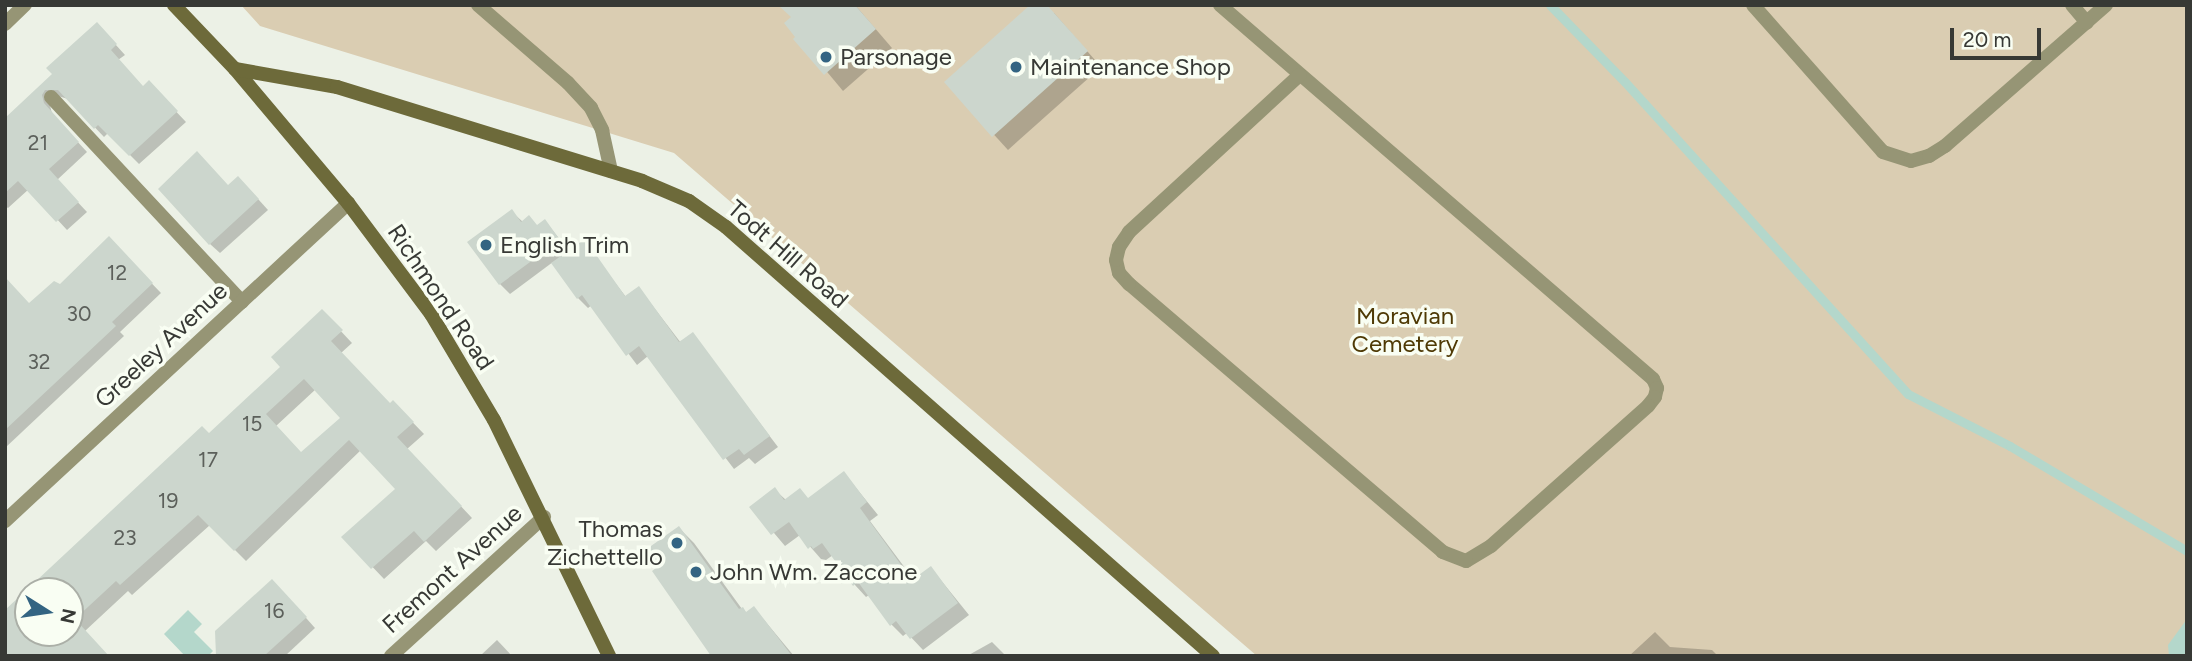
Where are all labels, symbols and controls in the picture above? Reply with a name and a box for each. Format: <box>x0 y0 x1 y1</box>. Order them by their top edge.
scale bar <box>1954 14 2045 58</box>
text: 20 m <box>1963 27 2011 52</box>
place label: Parsonage <box>840 43 952 71</box>
marker: Parsonage <box>818 49 834 65</box>
place label: Maintenance Shop <box>1030 53 1231 81</box>
marker: Maintenance Shop <box>1008 59 1024 75</box>
house number: 21 <box>28 130 48 156</box>
street label: Todt Hill Road <box>722 194 854 314</box>
street label: Richmond Road <box>382 219 500 375</box>
place label: English Trim <box>500 231 629 259</box>
marker: English Trim <box>478 237 494 253</box>
house number: 12 <box>107 260 127 286</box>
street label: Greeley Avenue <box>89 276 233 414</box>
house number: 30 <box>67 301 91 327</box>
park label: Moravian Cemetery <box>1352 302 1458 358</box>
house number: 32 <box>27 349 51 375</box>
house number: 15 <box>242 411 262 437</box>
house number: 17 <box>198 447 218 473</box>
house number: 19 <box>158 488 178 514</box>
street label: Fremont Avenue <box>376 499 528 639</box>
place label: Thomas Zichettello <box>547 515 663 571</box>
house number: 23 <box>113 525 137 551</box>
marker: Thomas Zichettello <box>669 535 685 551</box>
place label: John Wm. Zaccone <box>710 558 917 586</box>
marker: John Wm. Zaccone <box>688 564 704 580</box>
north arrow <box>14 577 84 647</box>
house number: 16 <box>264 598 284 624</box>
text: N <box>55 606 81 626</box>

